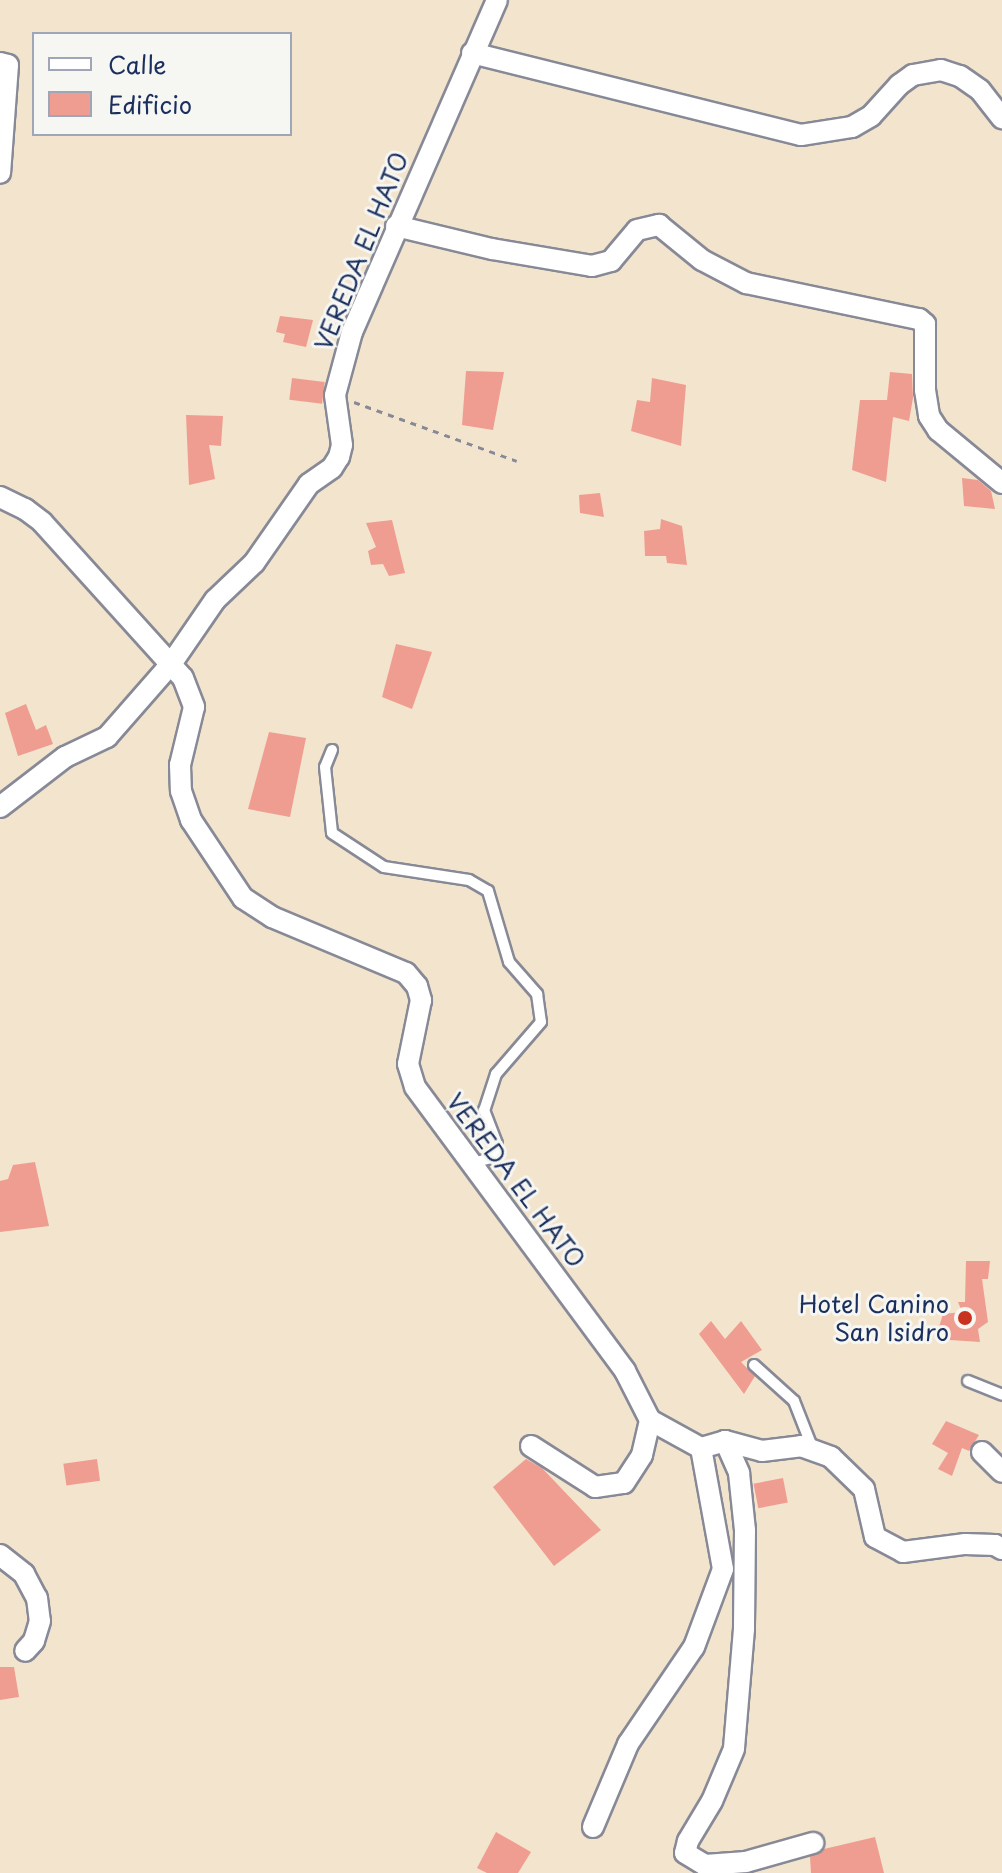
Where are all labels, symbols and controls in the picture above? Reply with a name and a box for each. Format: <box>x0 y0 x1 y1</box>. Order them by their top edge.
legend <box>32 32 292 136</box>
text: Calle <box>108 46 166 82</box>
text: Edificio <box>108 86 192 122</box>
street label: VEREDA EL HATO <box>308 147 414 355</box>
street label: VEREDA EL HATO <box>440 1086 592 1274</box>
place label: Hotel Canino San Isidro <box>798 1290 949 1346</box>
marker: Hotel Canino San Isidro <box>956 1309 974 1327</box>

